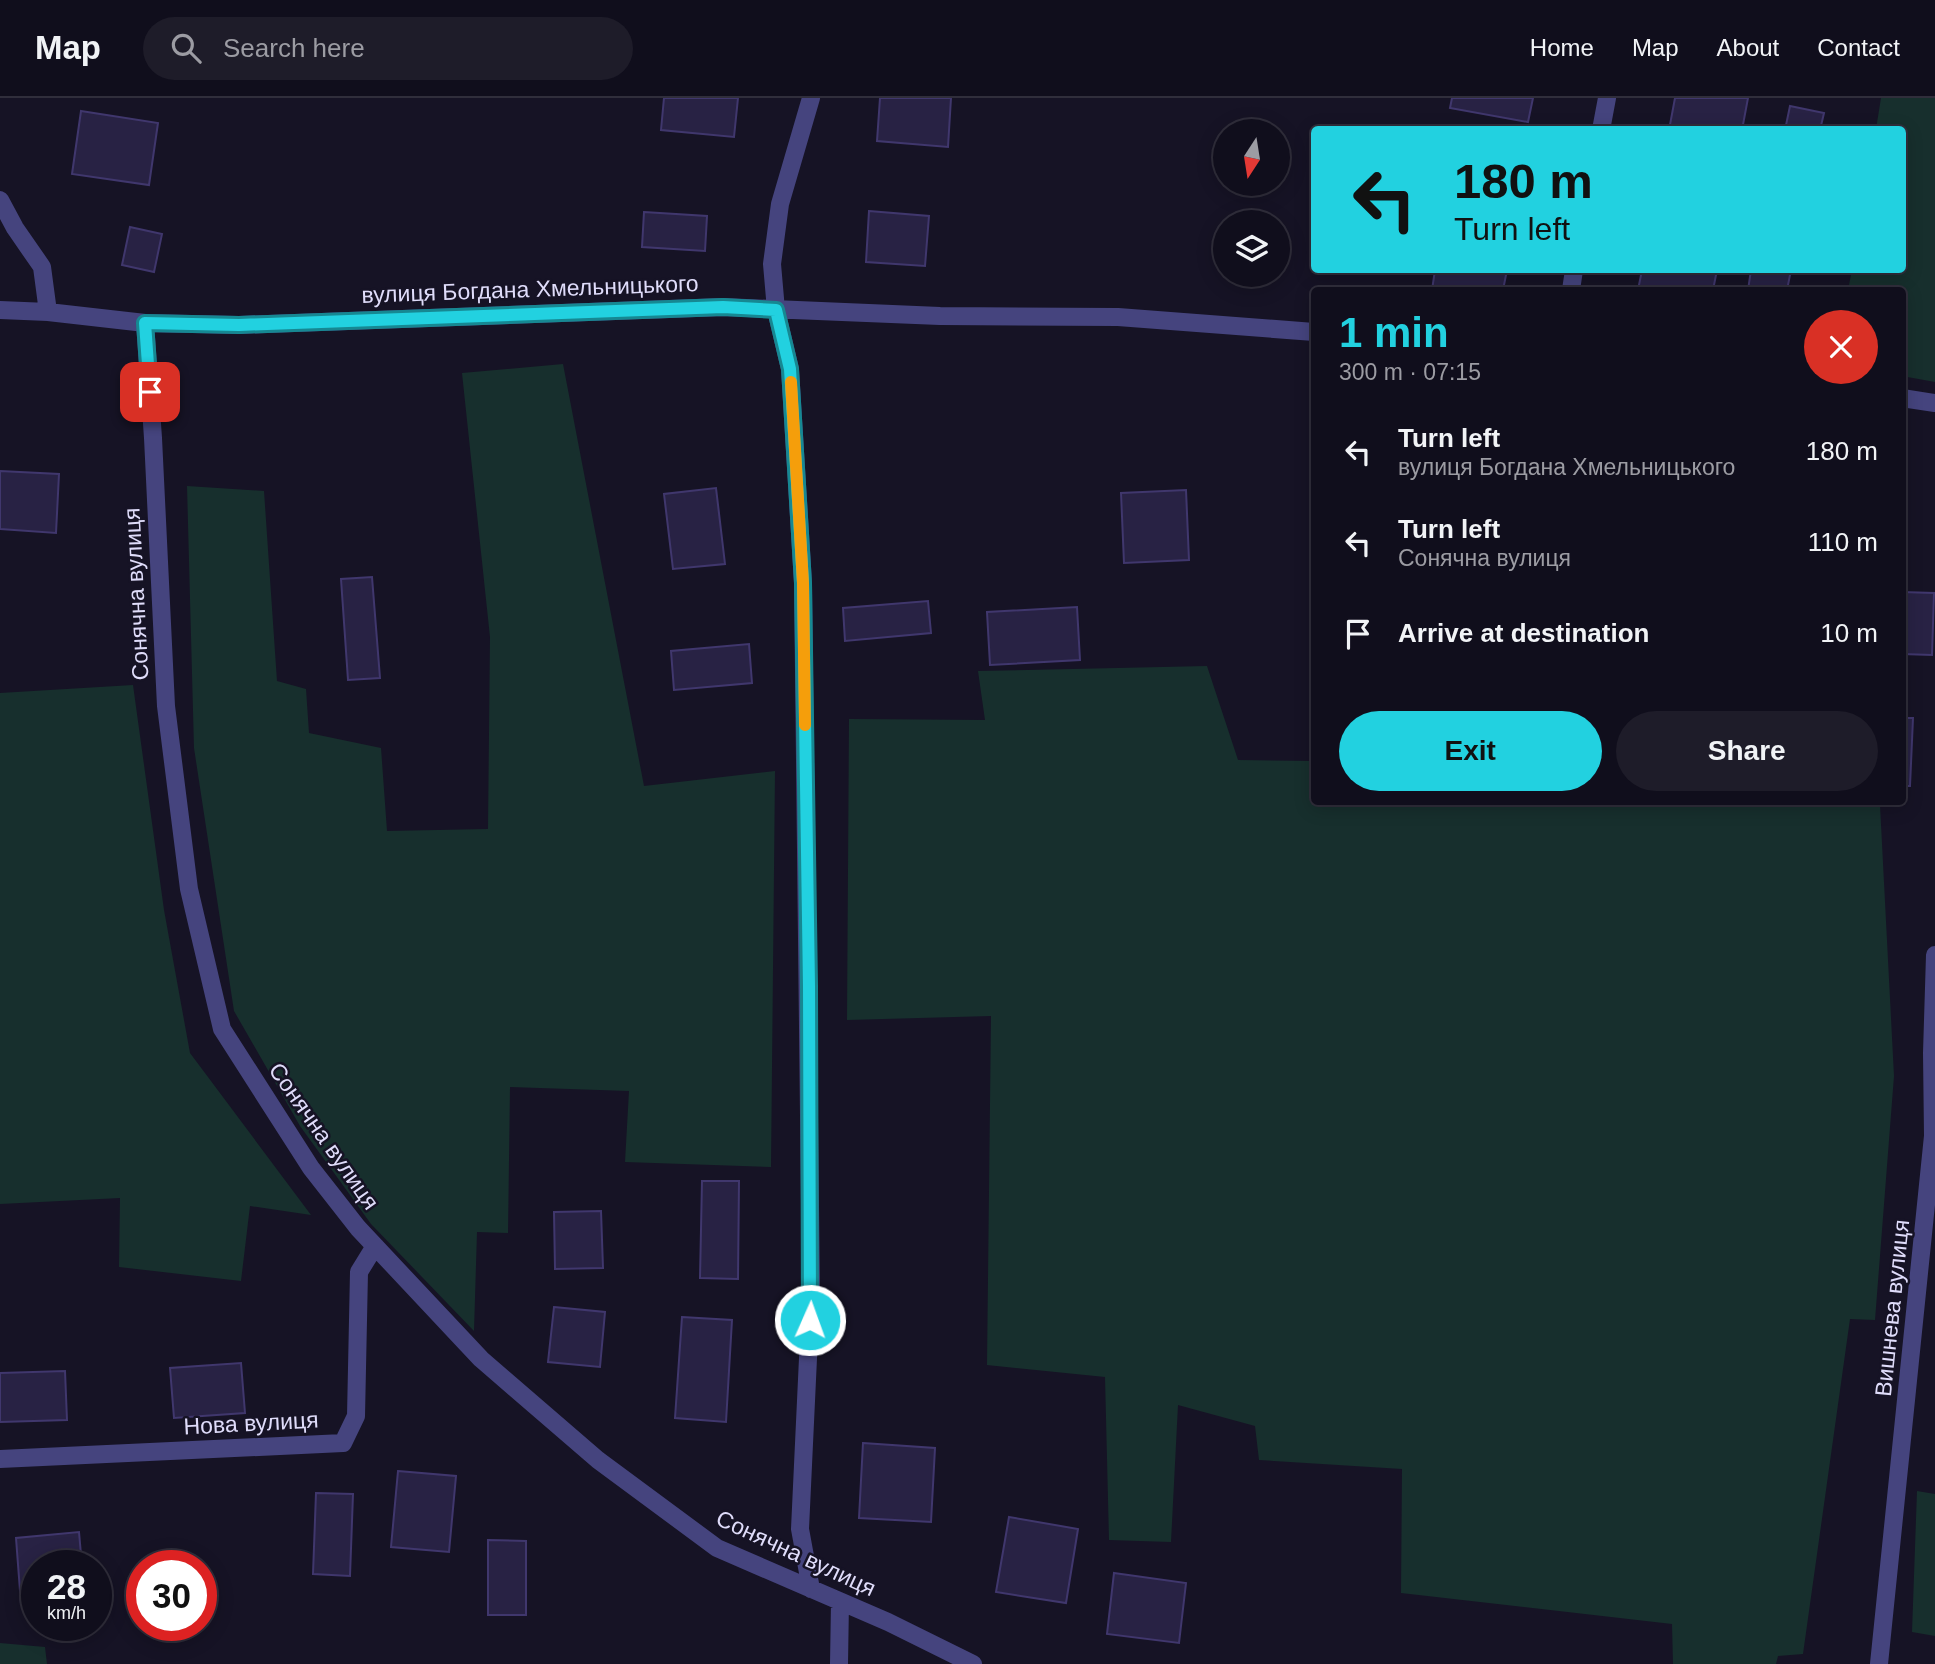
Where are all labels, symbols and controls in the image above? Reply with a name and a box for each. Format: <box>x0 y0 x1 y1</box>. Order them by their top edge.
search box <box>143 17 633 80</box>
text: Map <box>35 29 101 66</box>
icon: search <box>167 29 205 67</box>
text: Search here <box>223 33 365 63</box>
text: Home <box>1530 34 1594 61</box>
text: Map <box>1632 34 1679 61</box>
text: About <box>1717 34 1779 61</box>
text: Contact <box>1817 34 1900 61</box>
north arrow <box>1213 119 1290 196</box>
map controls <box>1213 119 1290 287</box>
icon: left <box>1339 154 1430 245</box>
text: 180 m <box>1454 154 1593 208</box>
button: layers <box>1213 210 1290 287</box>
text: Turn left <box>1454 211 1570 247</box>
street label: вулиця Богдана Хмельницького <box>361 270 699 308</box>
text: 1 min <box>1339 309 1449 356</box>
button: close <box>1804 310 1878 384</box>
text: 300 m · 07:15 <box>1339 359 1481 385</box>
pin <box>120 362 180 422</box>
icon: arrive <box>131 373 169 411</box>
text: Turn left <box>1398 423 1500 453</box>
icon: left <box>1339 433 1377 471</box>
text: 180 m <box>1806 436 1878 466</box>
text: вулиця Богдана Хмельницького <box>1398 454 1735 480</box>
street label: Сонячна вулиця <box>118 507 154 681</box>
text: Turn left <box>1398 514 1500 544</box>
icon: left <box>1339 524 1377 562</box>
text: 110 m <box>1808 527 1878 557</box>
text: Сонячна вулиця <box>1398 545 1571 571</box>
icon: arrive <box>1339 615 1377 653</box>
text: Arrive at destination <box>1398 618 1649 648</box>
text: 10 m <box>1820 618 1878 648</box>
button: Exit <box>1339 711 1602 791</box>
button: Share <box>1616 711 1878 791</box>
street label: Сонячна вулиця <box>264 1058 384 1214</box>
street label: Вишнева вулиця <box>1870 1218 1914 1398</box>
position arrow <box>773 1283 847 1357</box>
street label: Нова вулиця <box>183 1406 319 1440</box>
street label: Сонячна вулиця <box>712 1505 880 1601</box>
speed limit sign: 30 <box>126 1550 217 1641</box>
text: 28 <box>47 1567 86 1606</box>
text: km/h <box>47 1603 86 1623</box>

